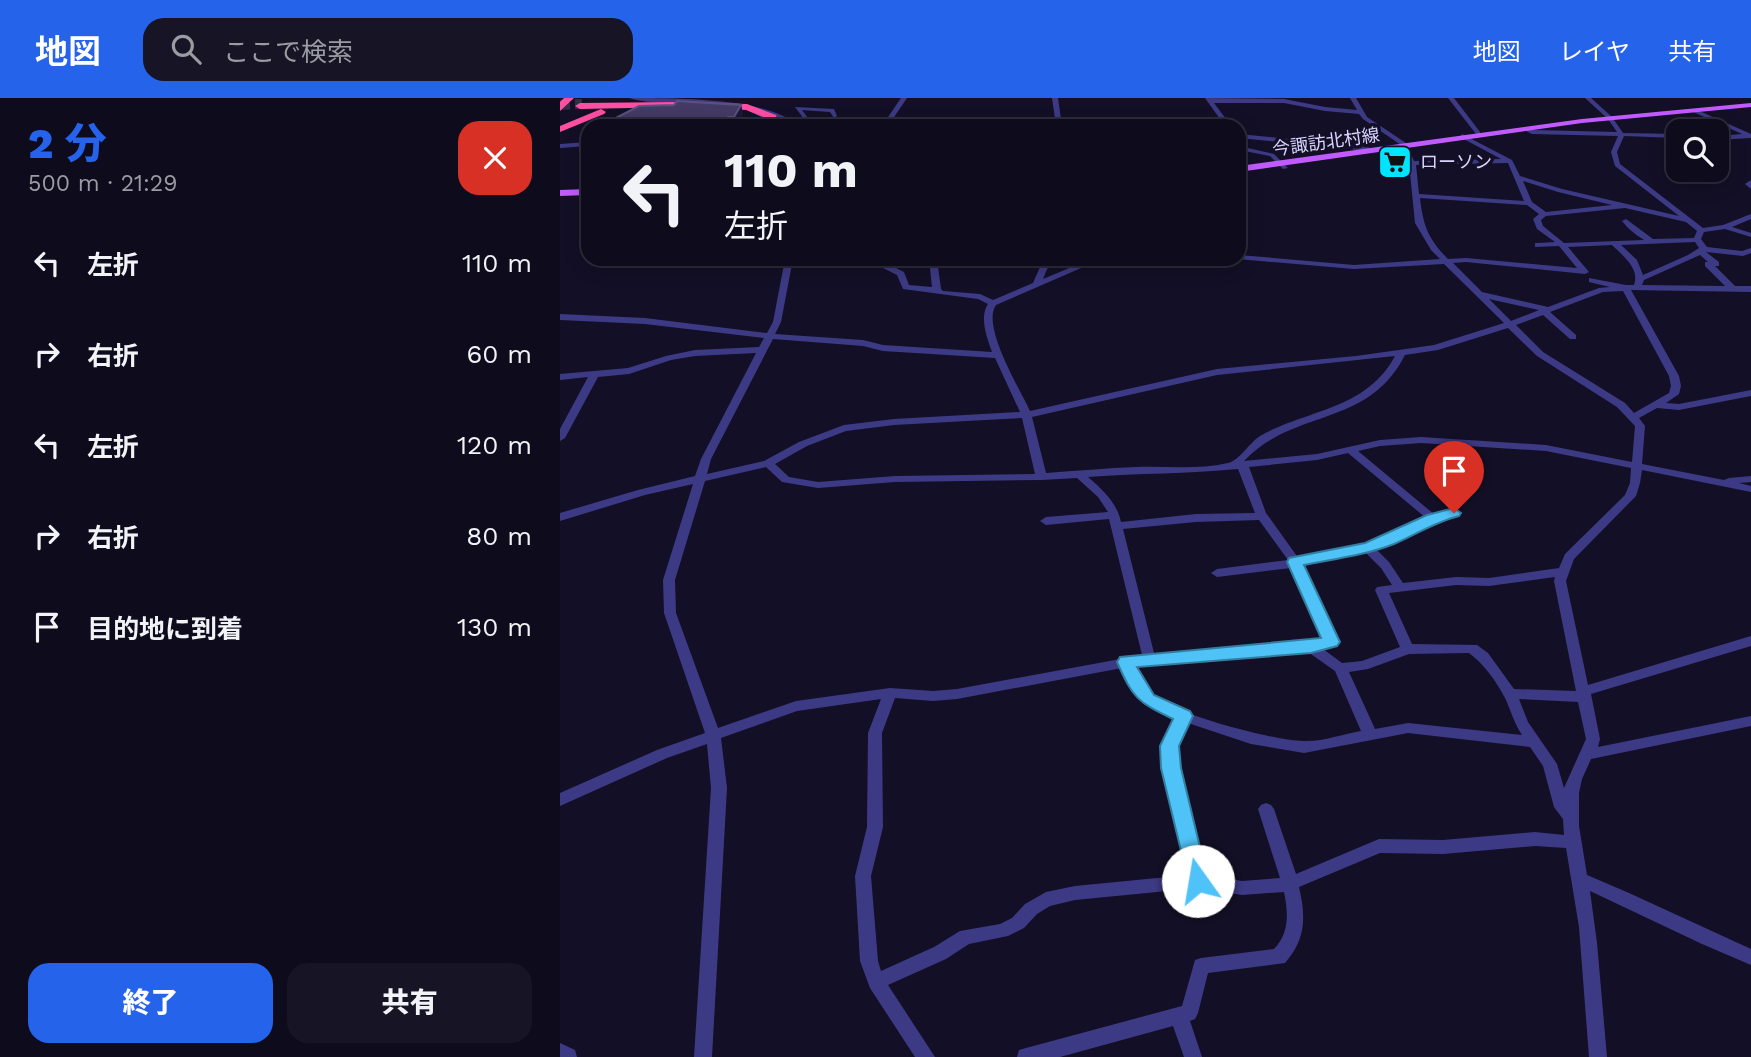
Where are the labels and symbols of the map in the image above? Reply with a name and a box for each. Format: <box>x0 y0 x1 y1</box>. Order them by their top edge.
street label: 今諏訪北村線 <box>1271 124 1381 159</box>
supermarket icon: ローソン <box>1376 143 1414 181</box>
place label: ローソン <box>1420 151 1492 172</box>
pin <box>1424 441 1484 513</box>
position arrow <box>1161 844 1235 918</box>

